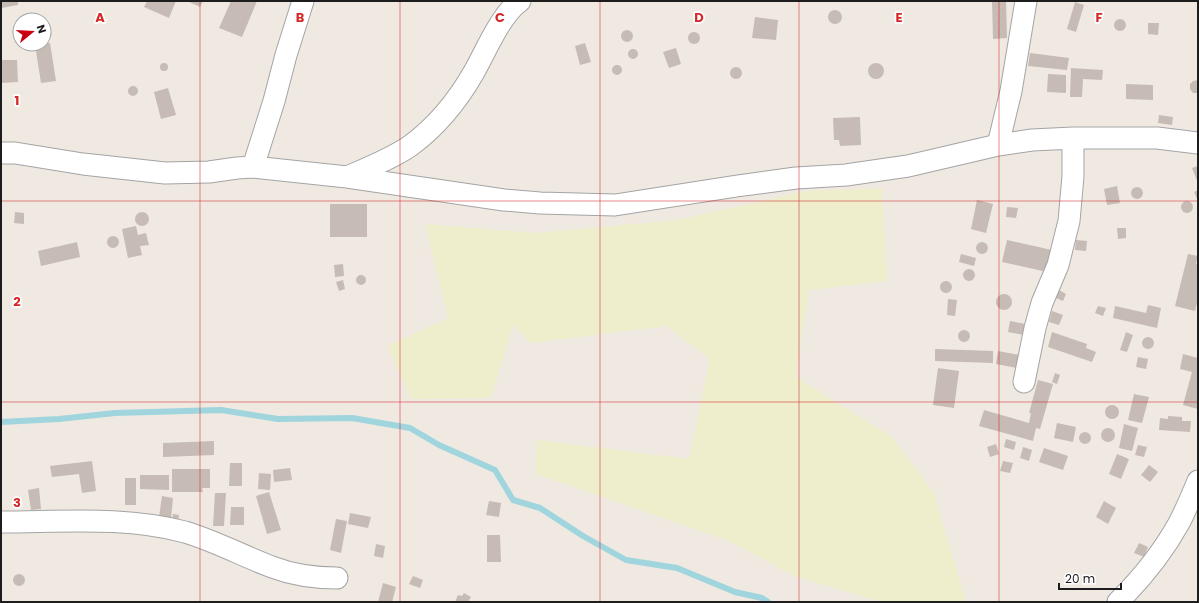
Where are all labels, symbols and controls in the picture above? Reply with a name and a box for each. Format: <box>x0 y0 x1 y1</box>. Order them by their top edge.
text: A <box>95 8 105 27</box>
text: B <box>296 8 305 27</box>
text: C <box>495 8 505 27</box>
text: D <box>694 8 704 27</box>
text: E <box>895 8 903 27</box>
text: F <box>1095 8 1103 27</box>
north arrow <box>12 12 52 52</box>
text: N <box>33 22 50 35</box>
text: 1 <box>15 91 19 110</box>
text: 2 <box>13 292 21 311</box>
text: 3 <box>13 493 21 512</box>
scale bar <box>1059 565 1121 591</box>
text: 20 m <box>1065 570 1095 587</box>

